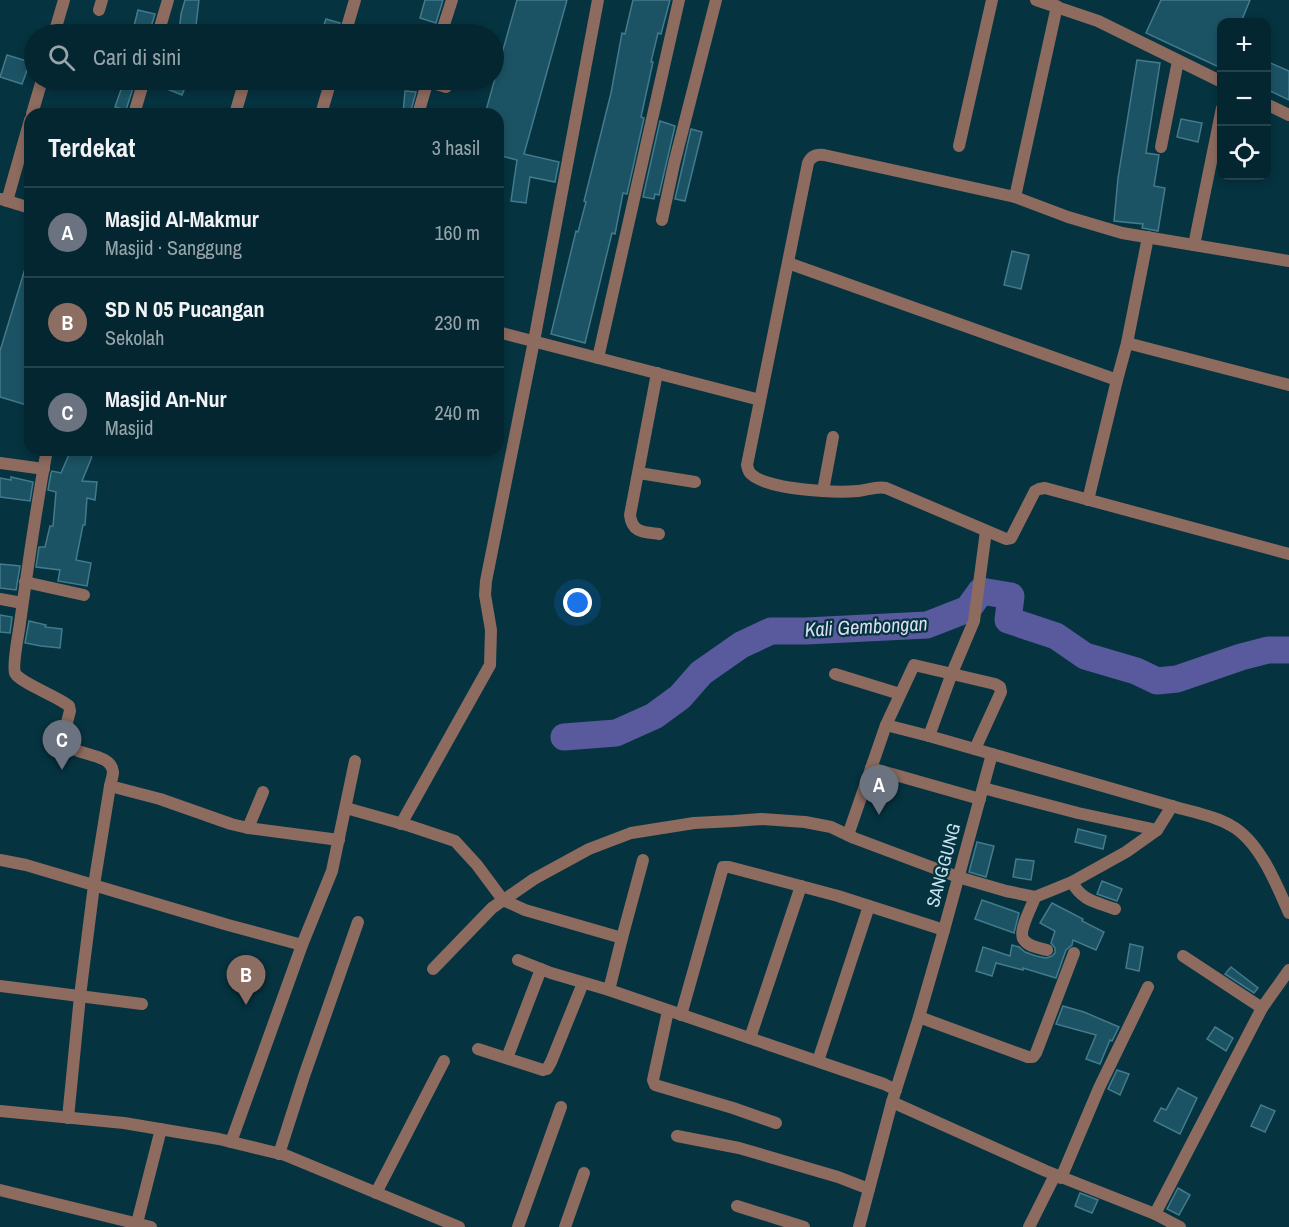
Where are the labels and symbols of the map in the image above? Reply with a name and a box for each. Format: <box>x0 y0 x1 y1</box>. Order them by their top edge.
your location <box>563 588 592 617</box>
water label: Kali Gembongan <box>804 609 928 643</box>
pin: C <box>42 720 82 770</box>
pin: A <box>860 766 898 815</box>
street label: SANGGUNG <box>920 820 966 910</box>
pin: B <box>226 956 266 1005</box>

